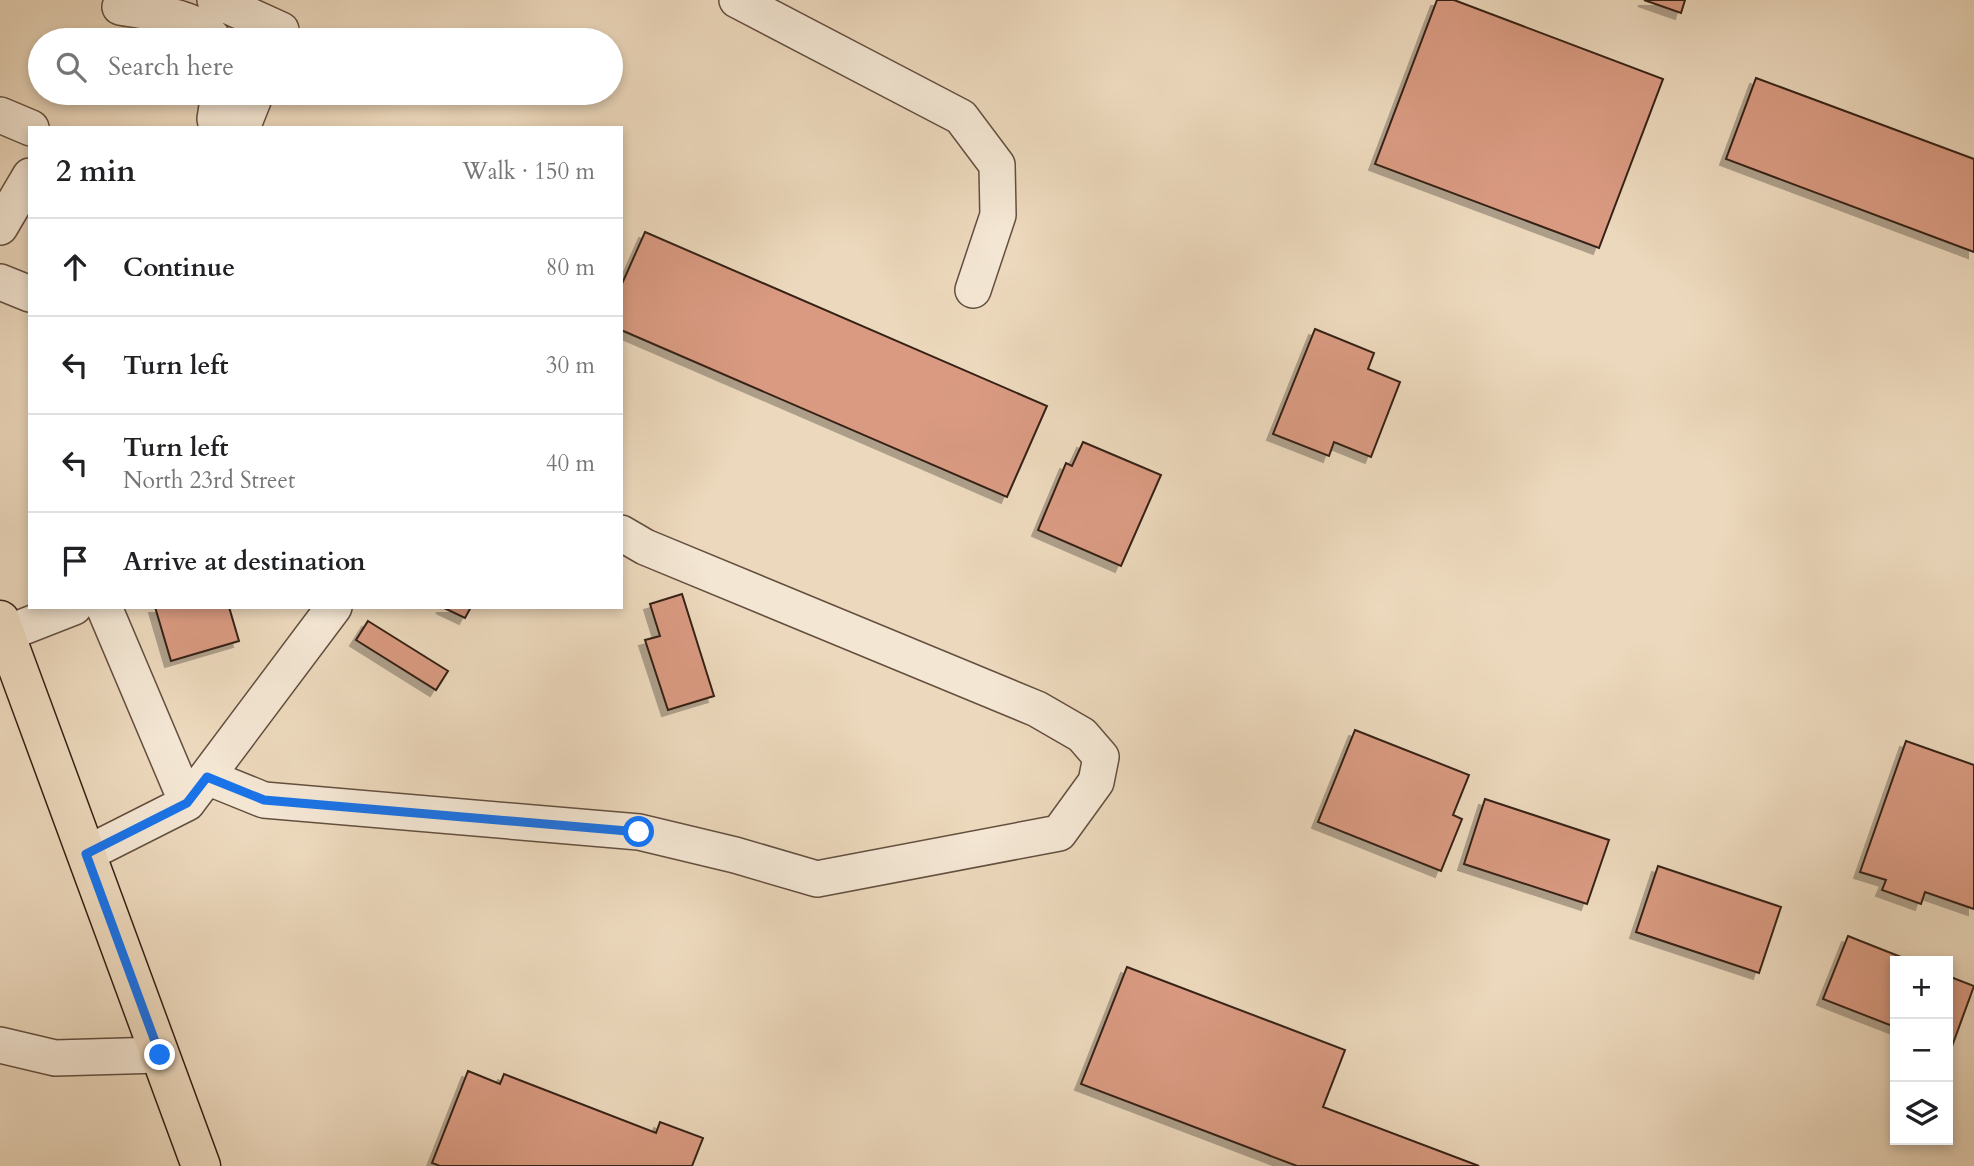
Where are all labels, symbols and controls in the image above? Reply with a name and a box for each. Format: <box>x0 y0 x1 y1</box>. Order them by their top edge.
search box <box>28 28 623 105</box>
icon: search <box>52 48 90 86</box>
text: Search here <box>108 49 234 84</box>
text: 2 min <box>56 151 136 192</box>
text: Walk · 150 m <box>462 156 595 187</box>
icon: ahead <box>56 248 94 286</box>
text: Continue <box>123 250 235 285</box>
text: 80 m <box>546 252 595 283</box>
icon: left <box>56 346 94 384</box>
text: Turn left <box>123 348 228 383</box>
text: 30 m <box>546 350 595 381</box>
text: Turn left <box>123 430 228 465</box>
icon: left <box>56 444 94 482</box>
text: 40 m <box>546 448 595 479</box>
text: North 23rd Street <box>123 465 295 496</box>
icon: arrive <box>56 542 94 580</box>
text: Arrive at destination <box>123 544 366 579</box>
route start <box>623 816 654 847</box>
map controls <box>1890 956 1953 1145</box>
button: + <box>1890 956 1953 1019</box>
button: − <box>1890 1019 1953 1082</box>
route end <box>144 1039 175 1070</box>
button: layers <box>1890 1082 1953 1145</box>

